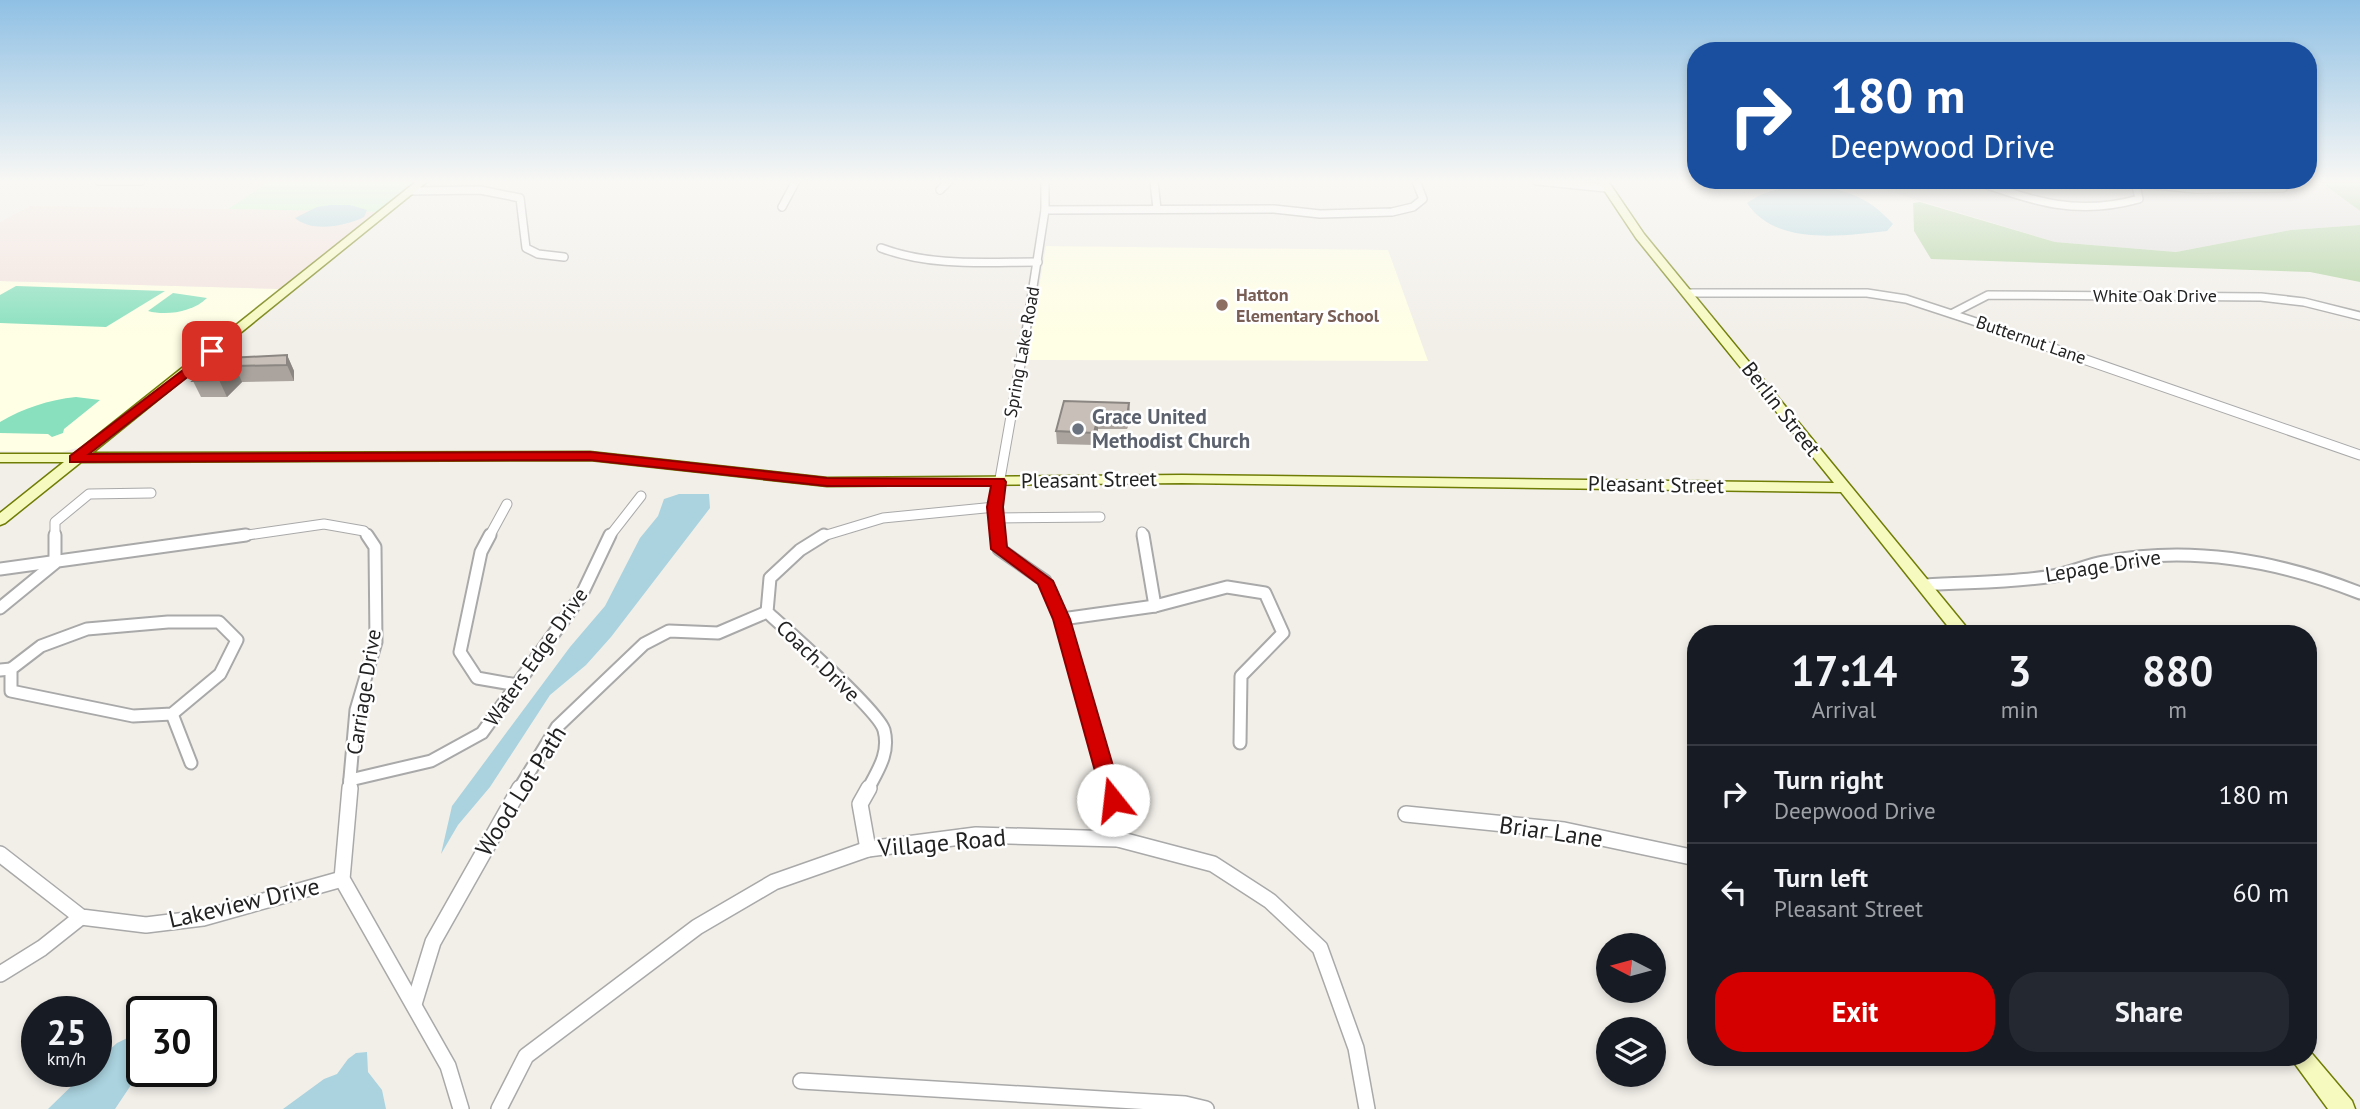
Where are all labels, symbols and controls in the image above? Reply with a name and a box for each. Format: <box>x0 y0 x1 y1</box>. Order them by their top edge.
text: 180 m <box>1830 63 1965 127</box>
icon: right <box>1715 70 1806 161</box>
text: Deepwood Drive <box>1830 125 2055 167</box>
place label: Hatton Elementary School <box>1236 283 1380 327</box>
street label: Spring Lake Road <box>999 284 1044 419</box>
street label: White Oak Drive <box>2093 284 2217 307</box>
marker: Hatton Elementary School <box>1214 297 1230 313</box>
street label: Butternut Lane <box>1973 310 2089 369</box>
pin <box>182 321 242 381</box>
icon: arrive <box>193 332 231 370</box>
street label: Berlin Street <box>1736 356 1827 461</box>
place label: Grace United Methodist Church <box>1092 403 1250 454</box>
marker: Grace United Methodist Church <box>1070 421 1086 437</box>
street label: Pleasant Street <box>1021 465 1157 494</box>
street label: Pleasant Street <box>1588 470 1724 499</box>
street label: Lepage Drive <box>2043 543 2163 588</box>
street label: Waters Edge Drive <box>478 582 593 731</box>
street label: Coach Drive <box>771 614 866 707</box>
street label: Carriage Drive <box>340 627 387 757</box>
text: 17:14 <box>1791 643 1897 698</box>
text: 3 <box>2008 643 2031 698</box>
text: 880 <box>2142 643 2213 698</box>
text: Arrival <box>1812 695 1876 724</box>
text: min <box>2001 695 2038 724</box>
text: m <box>2168 695 2187 724</box>
street label: Wood Lot Path <box>468 720 573 862</box>
position arrow <box>1076 763 1150 837</box>
text: Turn right <box>1774 763 1883 796</box>
icon: right <box>1715 775 1753 813</box>
text: 180 m <box>2218 778 2289 811</box>
text: Deepwood Drive <box>1774 796 1936 825</box>
street label: Briar Lane <box>1497 809 1605 854</box>
street label: Village Road <box>876 821 1007 864</box>
text: Turn left <box>1774 861 1868 894</box>
street label: Lakeview Drive <box>165 870 322 935</box>
icon: left <box>1715 873 1753 911</box>
text: 60 m <box>2233 876 2289 909</box>
text: Pleasant Street <box>1774 894 1923 923</box>
north arrow <box>1596 933 1666 1003</box>
map controls <box>1596 933 1666 1087</box>
button: Exit <box>1715 972 1995 1052</box>
button: Share <box>2009 972 2289 1052</box>
speed limit sign: 30 <box>126 996 217 1087</box>
text: 25 <box>47 1009 86 1055</box>
button: layers <box>1596 1017 1666 1087</box>
text: km/h <box>47 1047 86 1070</box>

